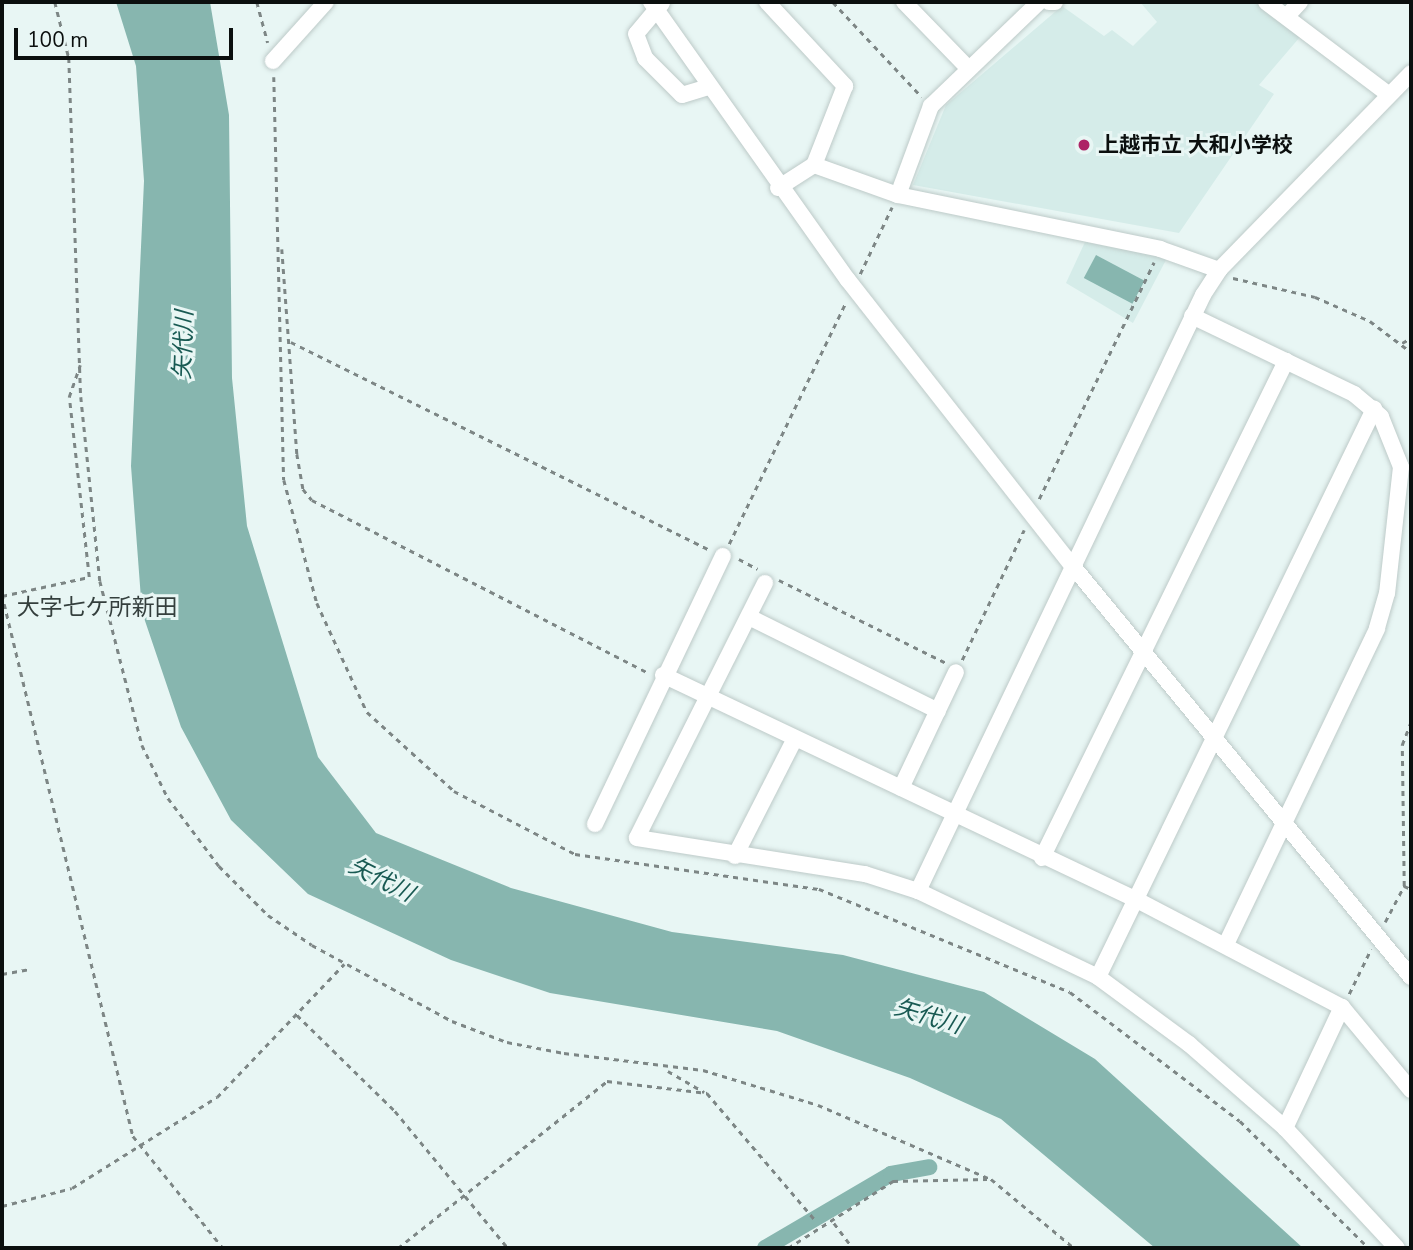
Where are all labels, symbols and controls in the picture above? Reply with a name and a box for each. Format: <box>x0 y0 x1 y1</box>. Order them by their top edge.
scale bar <box>18 14 236 58</box>
text: 100 m <box>27 26 88 54</box>
place label: 上越市立 大和小学校 <box>1098 132 1293 158</box>
marker: 上越市立 大和小学校 <box>1076 137 1092 153</box>
water label: 矢代川 <box>169 310 199 380</box>
district label: 大字七ケ所新田 <box>17 594 177 622</box>
water label: 矢代川 <box>344 852 418 908</box>
water label: 矢代川 <box>891 994 965 1040</box>

